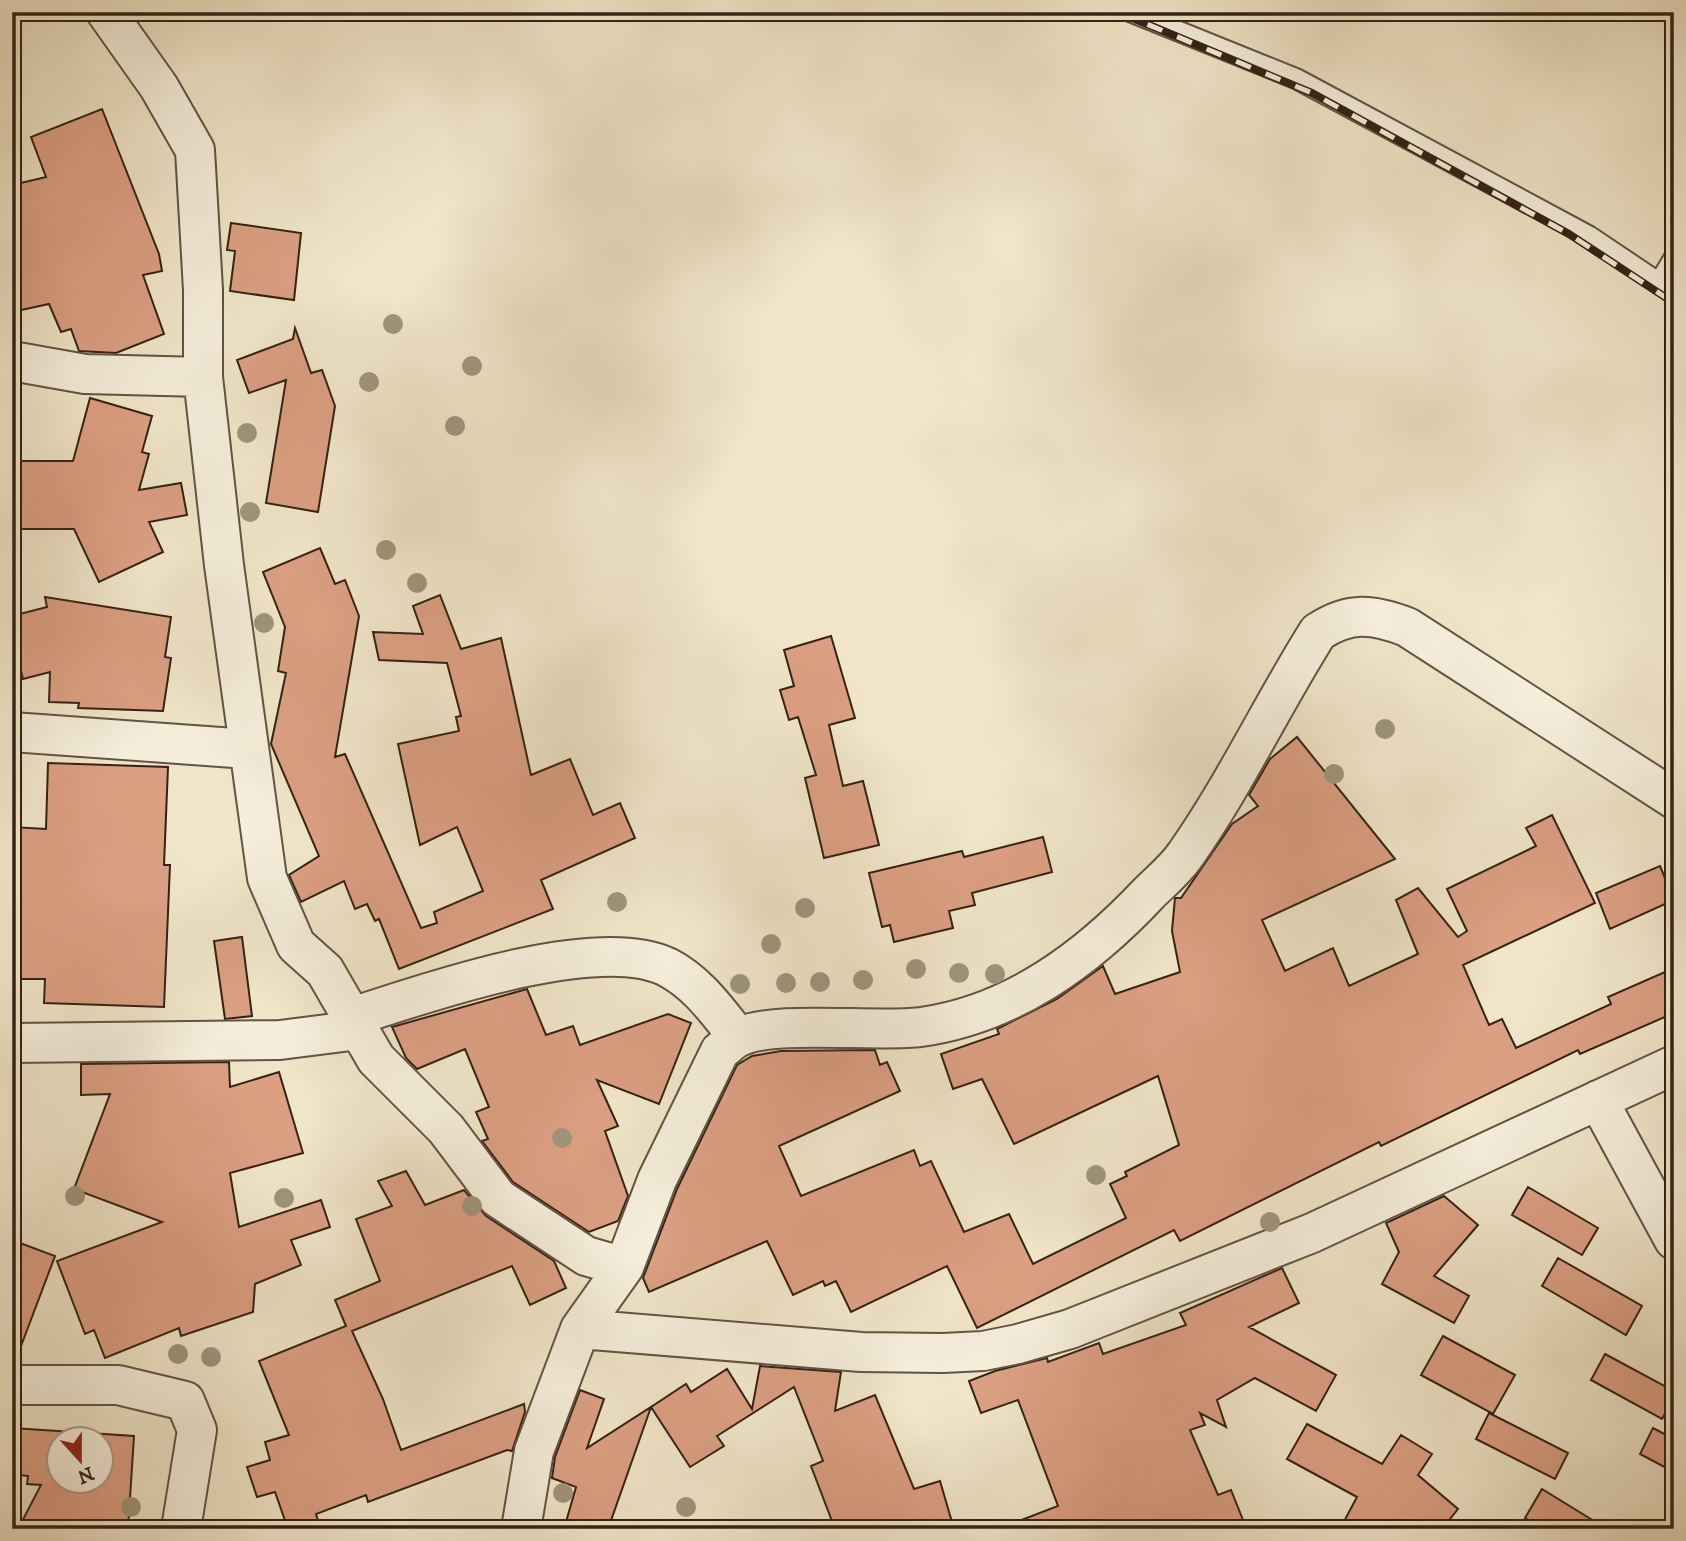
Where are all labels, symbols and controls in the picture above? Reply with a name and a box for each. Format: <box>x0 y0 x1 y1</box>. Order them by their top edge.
north arrow <box>46 1426 116 1496</box>
text: N <box>74 1461 97 1488</box>

